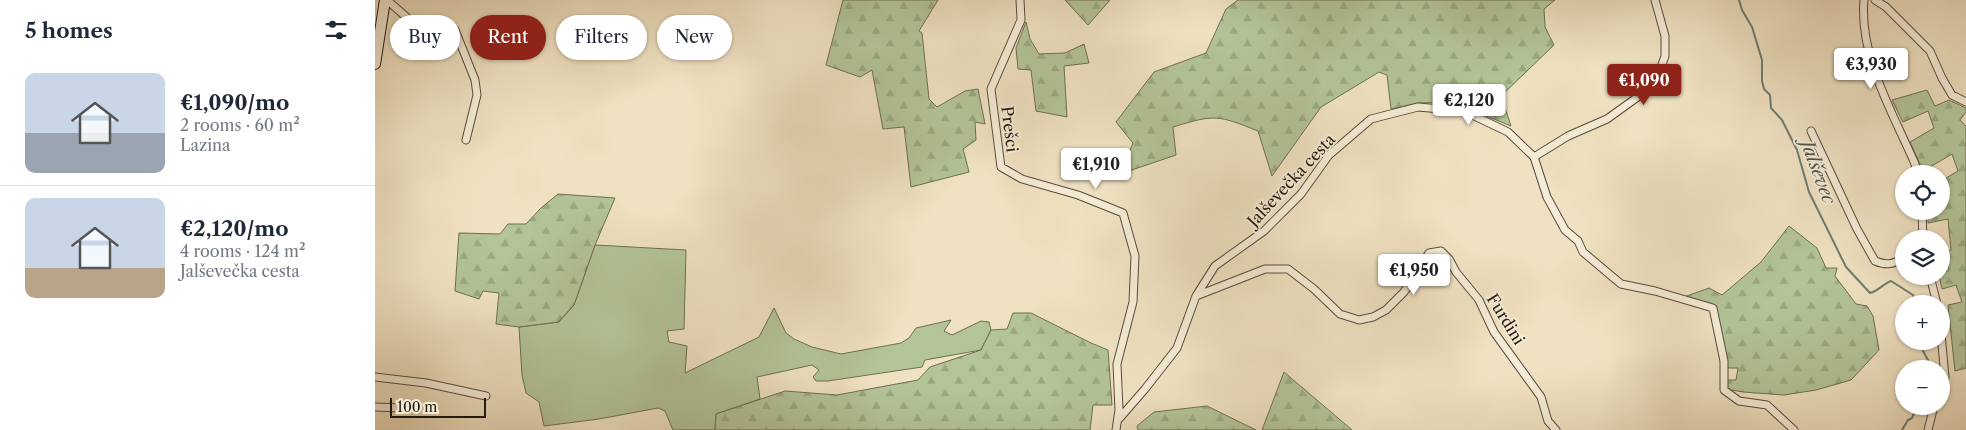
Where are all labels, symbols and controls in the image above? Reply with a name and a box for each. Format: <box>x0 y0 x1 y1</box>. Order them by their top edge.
chip: Buy <box>390 15 460 60</box>
chip: Rent <box>470 15 546 60</box>
chip: Filters <box>556 15 647 60</box>
chip: New <box>657 15 732 60</box>
icon: filters <box>322 16 350 44</box>
text: 5 homes <box>25 18 113 43</box>
pin: €3,930 <box>1830 48 1912 90</box>
text: €3,930 <box>1845 54 1897 74</box>
pin: €1,090 <box>1603 64 1685 106</box>
text: €1,090 <box>1618 70 1670 90</box>
pin: €2,120 <box>1428 84 1510 126</box>
text: €1,090/mo <box>180 90 289 115</box>
text: €2,120 <box>1444 90 1494 110</box>
icon: home <box>65 93 125 153</box>
street label: Prešci <box>997 105 1023 153</box>
text: 2 rooms · 60 m² <box>180 115 300 135</box>
street label: Jalševečka cesta <box>1241 129 1340 233</box>
water label: Jalševec <box>1794 132 1841 208</box>
text: Lazina <box>180 135 231 155</box>
pin: €1,910 <box>1055 148 1137 190</box>
text: €1,910 <box>1072 154 1120 174</box>
map controls <box>1895 165 1950 415</box>
button: locate <box>1895 165 1950 220</box>
text: €2,120/mo <box>180 216 289 241</box>
icon: home <box>65 218 125 278</box>
button: layers <box>1895 230 1950 285</box>
text: 4 rooms · 124 m² <box>180 241 305 261</box>
pin: €1,950 <box>1373 254 1455 296</box>
text: €1,950 <box>1389 260 1439 280</box>
text: Jalševečka cesta <box>180 261 300 281</box>
street label: Furdini <box>1483 290 1529 348</box>
button: + <box>1895 295 1950 350</box>
button: − <box>1895 360 1950 415</box>
scale bar <box>390 395 486 418</box>
text: 100 m <box>397 398 437 416</box>

